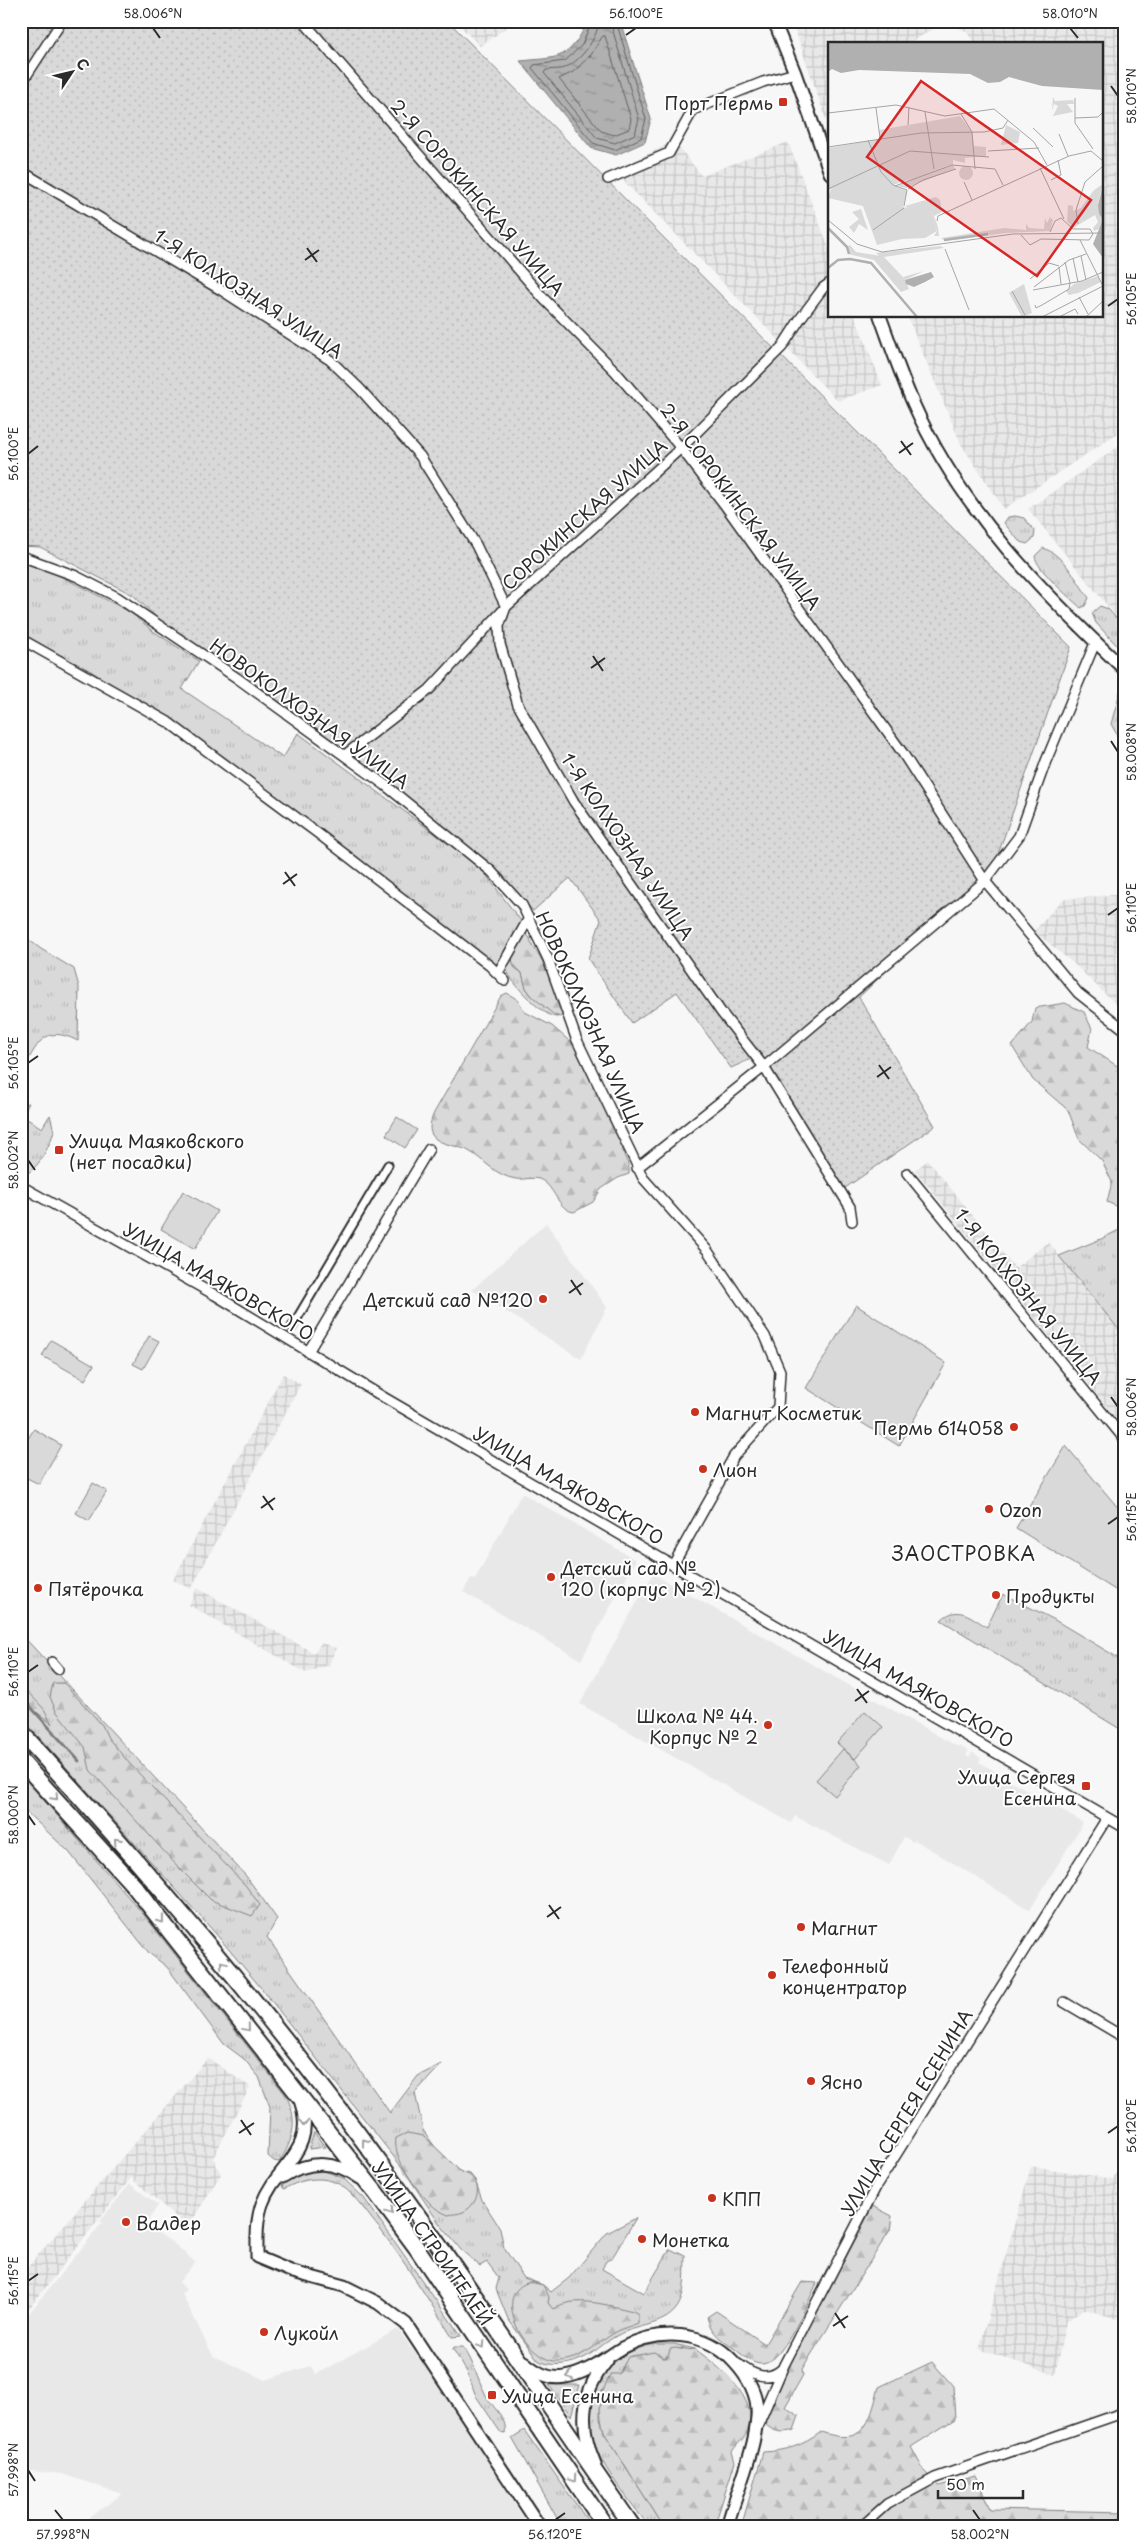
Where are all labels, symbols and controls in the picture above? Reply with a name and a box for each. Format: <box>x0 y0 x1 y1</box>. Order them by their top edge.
text: 58.006°N <box>124 4 182 22</box>
text: 56.100°E <box>609 4 663 22</box>
text: 58.010°N <box>1042 4 1098 22</box>
inset map <box>828 42 1104 318</box>
north arrow <box>48 48 98 98</box>
text: С <box>71 54 95 75</box>
text: 58.010°N <box>1122 68 1140 124</box>
place label: Порт Пермь <box>665 89 773 116</box>
street label: 2-Я СОРОКИНСКАЯ УЛИЦА <box>385 93 571 301</box>
marker: Порт Пермь <box>777 96 789 108</box>
street label: 1-Я КОЛХОЗНАЯ УЛИЦА <box>149 222 349 364</box>
text: 56.105°E <box>1122 272 1140 326</box>
street label: 2-Я СОРОКИНСКАЯ УЛИЦА <box>654 397 828 615</box>
text: 56.100°E <box>4 427 22 481</box>
street label: СОРОКИНСКАЯ УЛИЦА <box>495 432 673 596</box>
street label: НОВОКОЛХОЗНАЯ УЛИЦА <box>205 631 415 795</box>
text: 58.008°N <box>1122 723 1140 781</box>
street label: 1-Я КОЛХОЗНАЯ УЛИЦА <box>555 747 701 945</box>
text: 56.110°E <box>1122 883 1140 933</box>
street label: НОВОКОЛХОЗНАЯ УЛИЦА <box>530 907 652 1138</box>
text: 56.105°E <box>4 1036 22 1090</box>
place label: Улица Маяковского (нет посадки) <box>69 1127 244 1175</box>
text: 58.002°N <box>4 1131 22 1189</box>
marker: Улица Маяковского (нет посадки) <box>53 1144 65 1156</box>
street label: 1-Я КОЛХОЗНАЯ УЛИЦА <box>949 1202 1109 1390</box>
street label: УЛИЦА МАЯКОВСКОГО <box>119 1215 319 1347</box>
place label: Детский сад №120 <box>363 1286 533 1313</box>
marker: Детский сад №120 <box>537 1293 549 1305</box>
text: 58.006°N <box>1122 1378 1140 1436</box>
place label: Магнит Косметик <box>705 1399 862 1426</box>
marker: Магнит Косметик <box>689 1406 701 1418</box>
place label: Пермь 614058 <box>874 1414 1004 1441</box>
street label: УЛИЦА МАЯКОВСКОГО <box>469 1419 669 1551</box>
marker: Пермь 614058 <box>1008 1421 1020 1433</box>
place label: Лион <box>713 1456 758 1483</box>
marker: Лион <box>697 1463 709 1475</box>
text: 56.115°E <box>1122 1492 1140 1542</box>
place label: Ozon <box>999 1496 1042 1523</box>
marker: Ozon <box>983 1503 995 1515</box>
district label: ЗАОСТРОВКА <box>892 1539 1036 1567</box>
place label: Детский сад № 120 (корпус № 2) <box>560 1554 721 1602</box>
marker: Детский сад № 120 (корпус № 2) <box>545 1571 557 1583</box>
place label: Пятёрочка <box>48 1575 144 1602</box>
marker: Пятёрочка <box>32 1582 44 1594</box>
place label: Продукты <box>1006 1582 1095 1609</box>
marker: Продукты <box>990 1589 1002 1601</box>
street label: УЛИЦА МАЯКОВСКОГО <box>819 1622 1019 1754</box>
text: 56.110°E <box>4 1647 22 1697</box>
place label: Школа № 44. Корпус № 2 <box>636 1702 758 1750</box>
marker: Школа № 44. Корпус № 2 <box>762 1719 774 1731</box>
place label: Улица Сергея Есенина <box>958 1763 1077 1811</box>
marker: Улица Сергея Есенина <box>1080 1780 1092 1792</box>
text: 58.000°N <box>4 1785 22 1845</box>
one-way arrow <box>49 1791 58 1800</box>
one-way arrow <box>114 1838 123 1847</box>
one-way arrow <box>155 1914 163 1923</box>
place label: Магнит <box>811 1914 878 1941</box>
marker: Магнит <box>795 1921 807 1933</box>
place label: Телефонный концентратор <box>782 1952 907 2000</box>
one-way arrow <box>220 1961 229 1970</box>
marker: Телефонный концентратор <box>766 1969 778 1981</box>
street label: УЛИЦА СЕРГЕЯ ЕСЕНИНА <box>833 2003 979 2220</box>
one-way arrow <box>242 2022 251 2031</box>
place label: Ясно <box>821 2068 863 2095</box>
marker: Ясно <box>805 2075 817 2087</box>
text: 56.120°E <box>1122 2099 1140 2153</box>
one-way arrow <box>298 2119 309 2127</box>
one-way arrow <box>362 2139 370 2148</box>
street label: УЛИЦА СТРОИТЕЛЕЙ <box>366 2155 500 2331</box>
place label: КПП <box>722 2185 762 2212</box>
marker: КПП <box>706 2192 718 2204</box>
one-way arrow <box>384 2205 393 2215</box>
place label: Валдер <box>136 2209 201 2236</box>
marker: Валдер <box>120 2216 132 2228</box>
place label: Монетка <box>652 2226 730 2253</box>
marker: Монетка <box>636 2233 648 2245</box>
text: 56.115°E <box>4 2256 22 2306</box>
place label: Лукойл <box>274 2319 339 2346</box>
marker: Лукойл <box>258 2326 270 2338</box>
one-way arrow <box>476 2339 485 2349</box>
one-way arrow <box>565 2370 574 2381</box>
place label: Улица Есенина <box>502 2382 634 2409</box>
marker: Улица Есенина <box>486 2389 498 2401</box>
text: 57.998°N <box>4 2443 22 2497</box>
scale bar <box>938 2468 1024 2500</box>
text: 50 m <box>946 2472 985 2495</box>
one-way arrow <box>567 2474 576 2483</box>
text: 57.998°N <box>36 2525 90 2543</box>
text: 56.120°E <box>528 2525 582 2543</box>
text: 58.002°N <box>951 2525 1009 2543</box>

